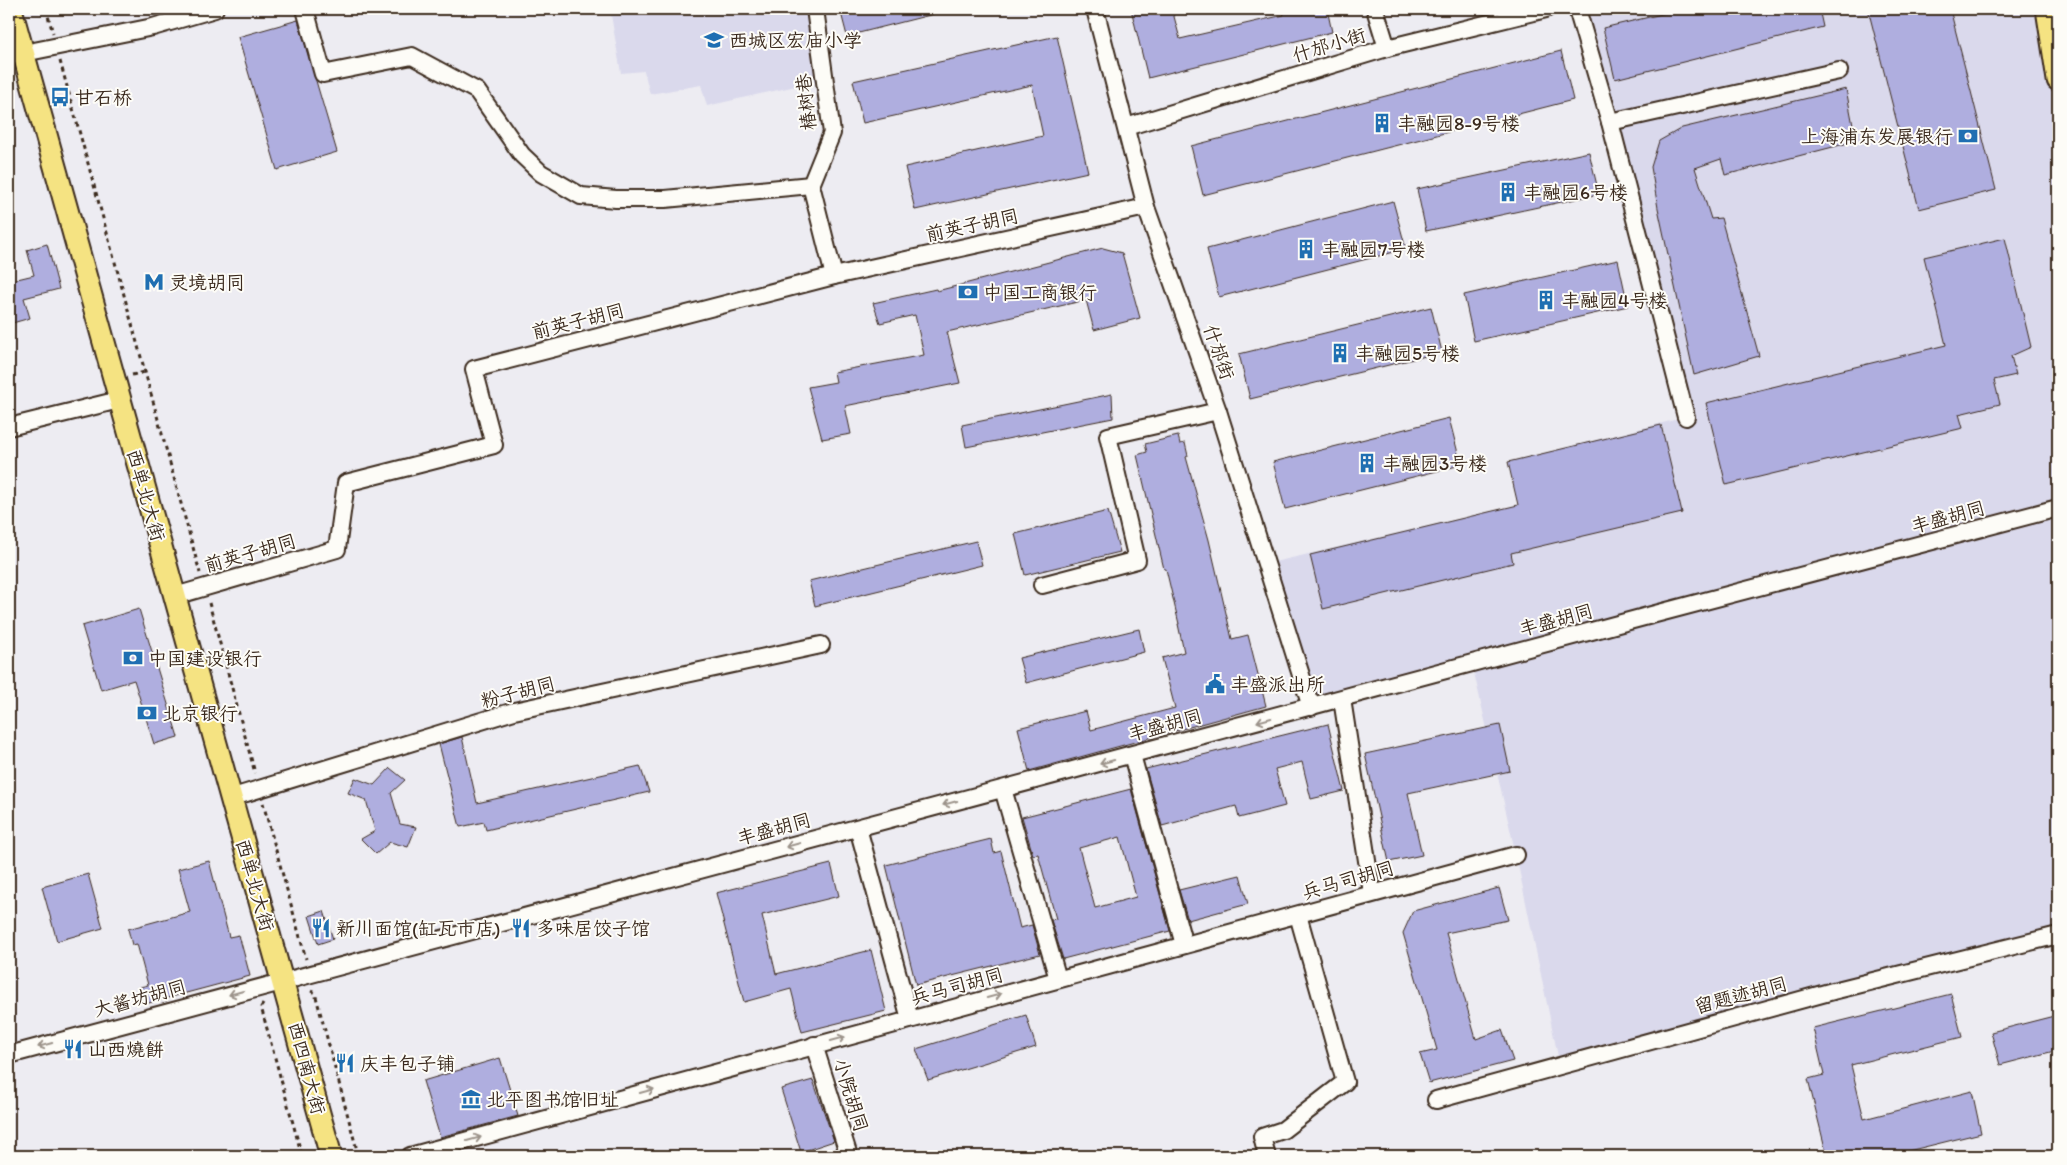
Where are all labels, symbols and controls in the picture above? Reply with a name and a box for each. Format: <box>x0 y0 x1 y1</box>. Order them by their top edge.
street label: 什邡小街 <box>1289 23 1369 67</box>
school or university icon: 西城区宏庙小学 <box>703 29 725 51</box>
place label: 西城区宏庙小学 <box>729 29 862 52</box>
street label: 椿树巷 <box>792 72 820 132</box>
bus stop icon: 甘石桥 <box>49 86 71 108</box>
place label: 甘石桥 <box>75 86 132 109</box>
building icon: 丰融园8-9号楼 <box>1371 112 1393 134</box>
place label: 丰融园8-9号楼 <box>1397 112 1520 135</box>
place label: 上海浦东发展银行 <box>1801 125 1953 148</box>
bank icon: 上海浦东发展银行 <box>1957 125 1979 147</box>
building icon: 丰融园6号楼 <box>1497 181 1519 203</box>
place label: 丰融园6号楼 <box>1523 181 1628 204</box>
street label: 前英子胡同 <box>923 204 1021 246</box>
building icon: 丰融园7号楼 <box>1295 238 1317 260</box>
place label: 丰融园7号楼 <box>1321 238 1425 261</box>
metro station icon: 灵境胡同 <box>143 271 165 293</box>
place label: 灵境胡同 <box>169 271 245 294</box>
bank icon: 中国工商银行 <box>957 281 979 303</box>
place label: 中国工商银行 <box>983 281 1097 304</box>
building icon: 丰融园4号楼 <box>1535 289 1557 311</box>
place label: 丰融园4号楼 <box>1561 289 1667 312</box>
street label: 前英子胡同 <box>529 298 627 344</box>
street label: 什邡街 <box>1199 321 1239 383</box>
building icon: 丰融园5号楼 <box>1329 342 1351 364</box>
place label: 丰融园5号楼 <box>1355 342 1460 365</box>
street label: 西单北大街 <box>122 446 170 544</box>
building icon: 丰融园3号楼 <box>1356 452 1378 474</box>
place label: 丰融园3号楼 <box>1382 452 1487 475</box>
street label: 丰盛胡同 <box>1908 496 1988 538</box>
street label: 前英子胡同 <box>201 529 299 577</box>
street label: 丰盛胡同 <box>1516 599 1596 641</box>
bank icon: 中国建设银行 <box>122 647 144 669</box>
place label: 中国建设银行 <box>148 647 262 670</box>
street label: 粉子胡同 <box>478 672 558 712</box>
public building icon: 丰盛派出所 <box>1204 673 1226 695</box>
place label: 丰盛派出所 <box>1230 673 1325 696</box>
bank icon: 北京银行 <box>136 702 158 724</box>
place label: 北京银行 <box>162 702 238 725</box>
street label: 丰盛胡同 <box>1125 704 1205 746</box>
one-way arrow <box>1256 716 1272 725</box>
one-way arrow <box>1099 757 1115 767</box>
one-way arrow <box>942 799 958 809</box>
street label: 丰盛胡同 <box>734 808 814 850</box>
street label: 西单北大街 <box>231 836 279 934</box>
one-way arrow <box>785 841 801 850</box>
street label: 兵马司胡同 <box>1299 856 1397 904</box>
restaurant icon: 新川面馆(缸瓦市店) <box>310 917 332 939</box>
place label: 新川面馆(缸瓦市店) <box>336 917 500 940</box>
restaurant icon: 多味居饺子馆 <box>510 917 532 939</box>
place label: 多味居饺子馆 <box>536 917 650 940</box>
street label: 兵马司胡同 <box>908 963 1006 1009</box>
street label: 留题迹胡同 <box>1692 972 1790 1018</box>
street label: 大酱坊胡同 <box>91 975 189 1021</box>
one-way arrow <box>228 989 244 998</box>
one-way arrow <box>986 991 1002 1001</box>
street label: 西四南大街 <box>284 1019 330 1117</box>
one-way arrow <box>829 1033 845 1043</box>
restaurant icon: 山西燒餅 <box>62 1038 84 1060</box>
place label: 山西燒餅 <box>88 1038 164 1061</box>
one-way arrow <box>37 1041 53 1050</box>
restaurant icon: 庆丰包子铺 <box>334 1052 356 1074</box>
place label: 庆丰包子铺 <box>360 1052 455 1075</box>
street label: 小院胡同 <box>829 1055 873 1135</box>
one-way arrow <box>639 1086 655 1095</box>
museum icon: 北平图书馆旧址 <box>460 1088 482 1110</box>
place label: 北平图书馆旧址 <box>486 1088 619 1111</box>
one-way arrow <box>465 1133 481 1143</box>

